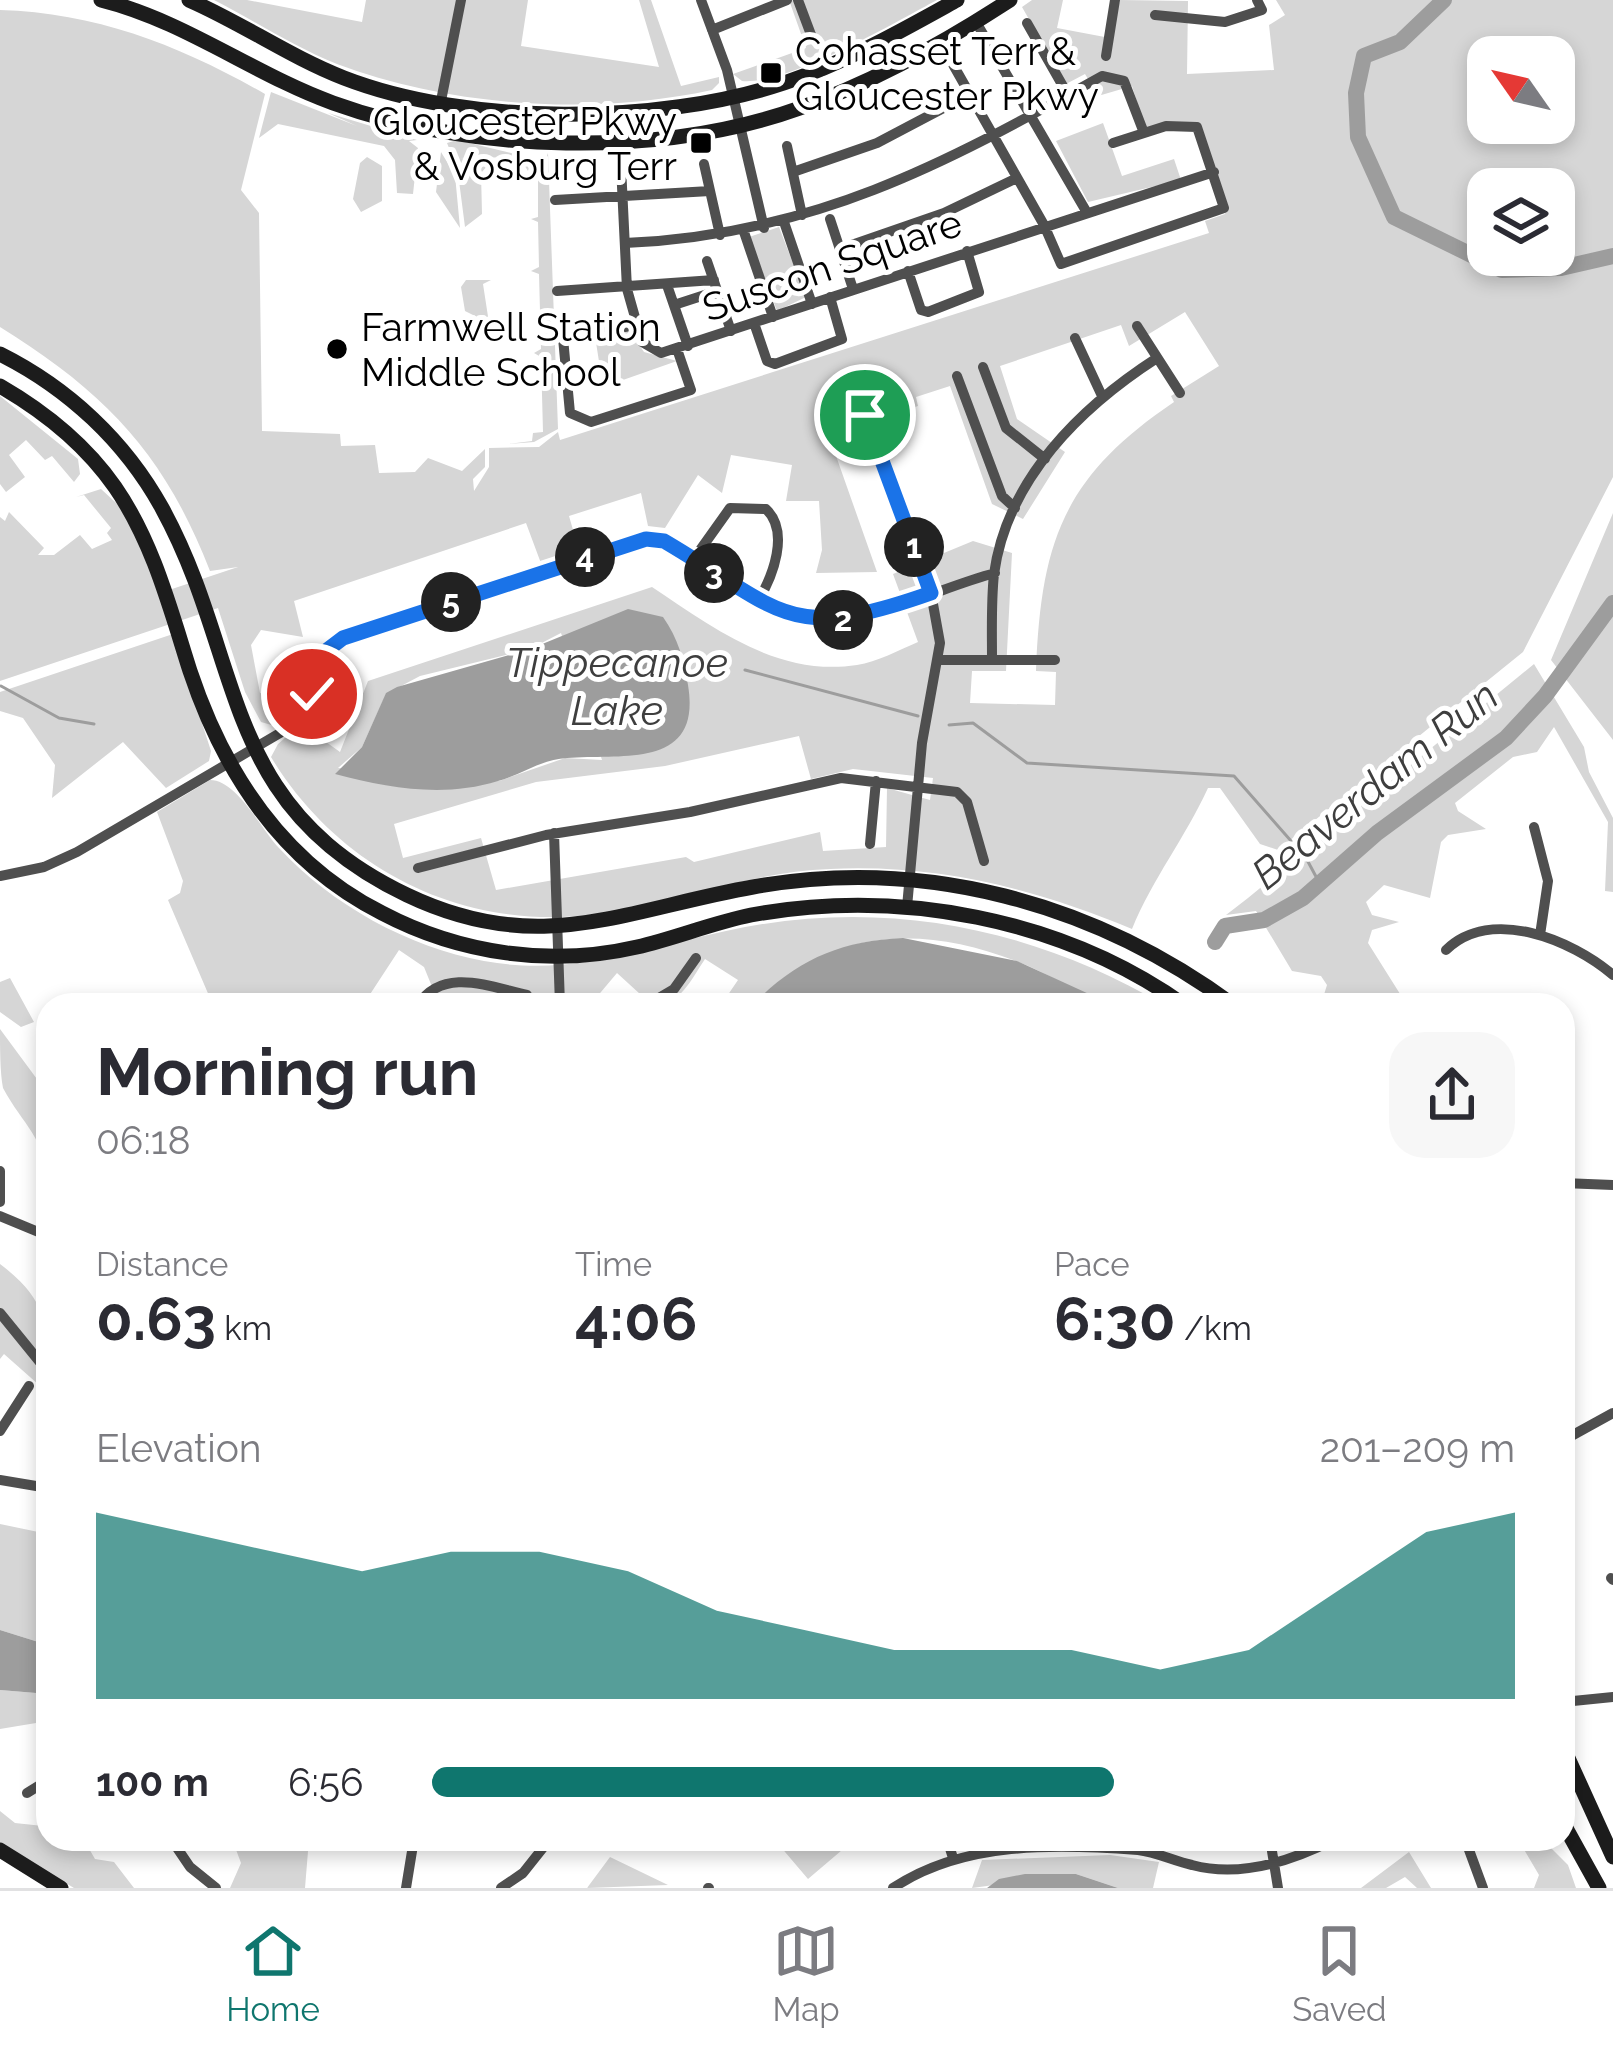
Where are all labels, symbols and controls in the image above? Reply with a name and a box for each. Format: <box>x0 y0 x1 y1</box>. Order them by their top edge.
place label: Cohasset Terr & Gloucester Pkwy <box>795 28 1099 119</box>
north arrow <box>1467 36 1575 144</box>
map controls <box>1467 36 1575 276</box>
marker: Cohasset Terr & Gloucester Pkwy <box>758 60 784 86</box>
place label: Gloucester Pkwy & Vosburg Terr <box>373 98 677 189</box>
marker: Gloucester Pkwy & Vosburg Terr <box>688 130 714 156</box>
button: layers <box>1467 168 1575 276</box>
street label: Suscon Square <box>696 199 968 331</box>
place label: Farmwell Station Middle School <box>361 304 661 395</box>
marker: Farmwell Station Middle School <box>324 336 350 362</box>
pin <box>814 364 916 466</box>
icon: arrive <box>832 382 898 448</box>
pin: 1 <box>884 517 944 577</box>
pin: 4 <box>555 527 615 587</box>
text: 1 <box>906 527 922 566</box>
text: 4 <box>576 537 594 576</box>
pin: 3 <box>684 543 744 603</box>
text: 3 <box>705 553 723 592</box>
pin: 5 <box>421 572 481 632</box>
text: 5 <box>442 582 460 621</box>
pin: 2 <box>813 590 873 650</box>
text: 2 <box>834 600 852 639</box>
water label: Tippecanoe Lake <box>506 638 728 735</box>
pin <box>261 643 363 745</box>
icon: check <box>279 661 345 727</box>
water label: Beaverdam Run <box>1242 671 1508 899</box>
button: share <box>1389 1032 1515 1158</box>
text: Morning run <box>96 1033 478 1110</box>
text: 06:18 <box>96 1117 191 1163</box>
text: Distance <box>96 1245 228 1284</box>
text: Time <box>575 1245 652 1284</box>
text: Pace <box>1054 1245 1130 1284</box>
text: 0.63 <box>96 1284 216 1354</box>
text: 4:06 <box>575 1284 697 1354</box>
text: 6:30 <box>1054 1284 1176 1354</box>
text: km <box>216 1309 272 1348</box>
text: /km <box>1176 1309 1252 1348</box>
text: Elevation <box>96 1425 262 1471</box>
text: 201–209 m <box>1320 1425 1515 1471</box>
text: 100 m <box>96 1759 209 1805</box>
text: 6:56 <box>288 1759 364 1805</box>
tab: Home <box>226 1918 320 2029</box>
tab: Map <box>772 1918 840 2029</box>
tab: Saved <box>1292 1918 1387 2029</box>

